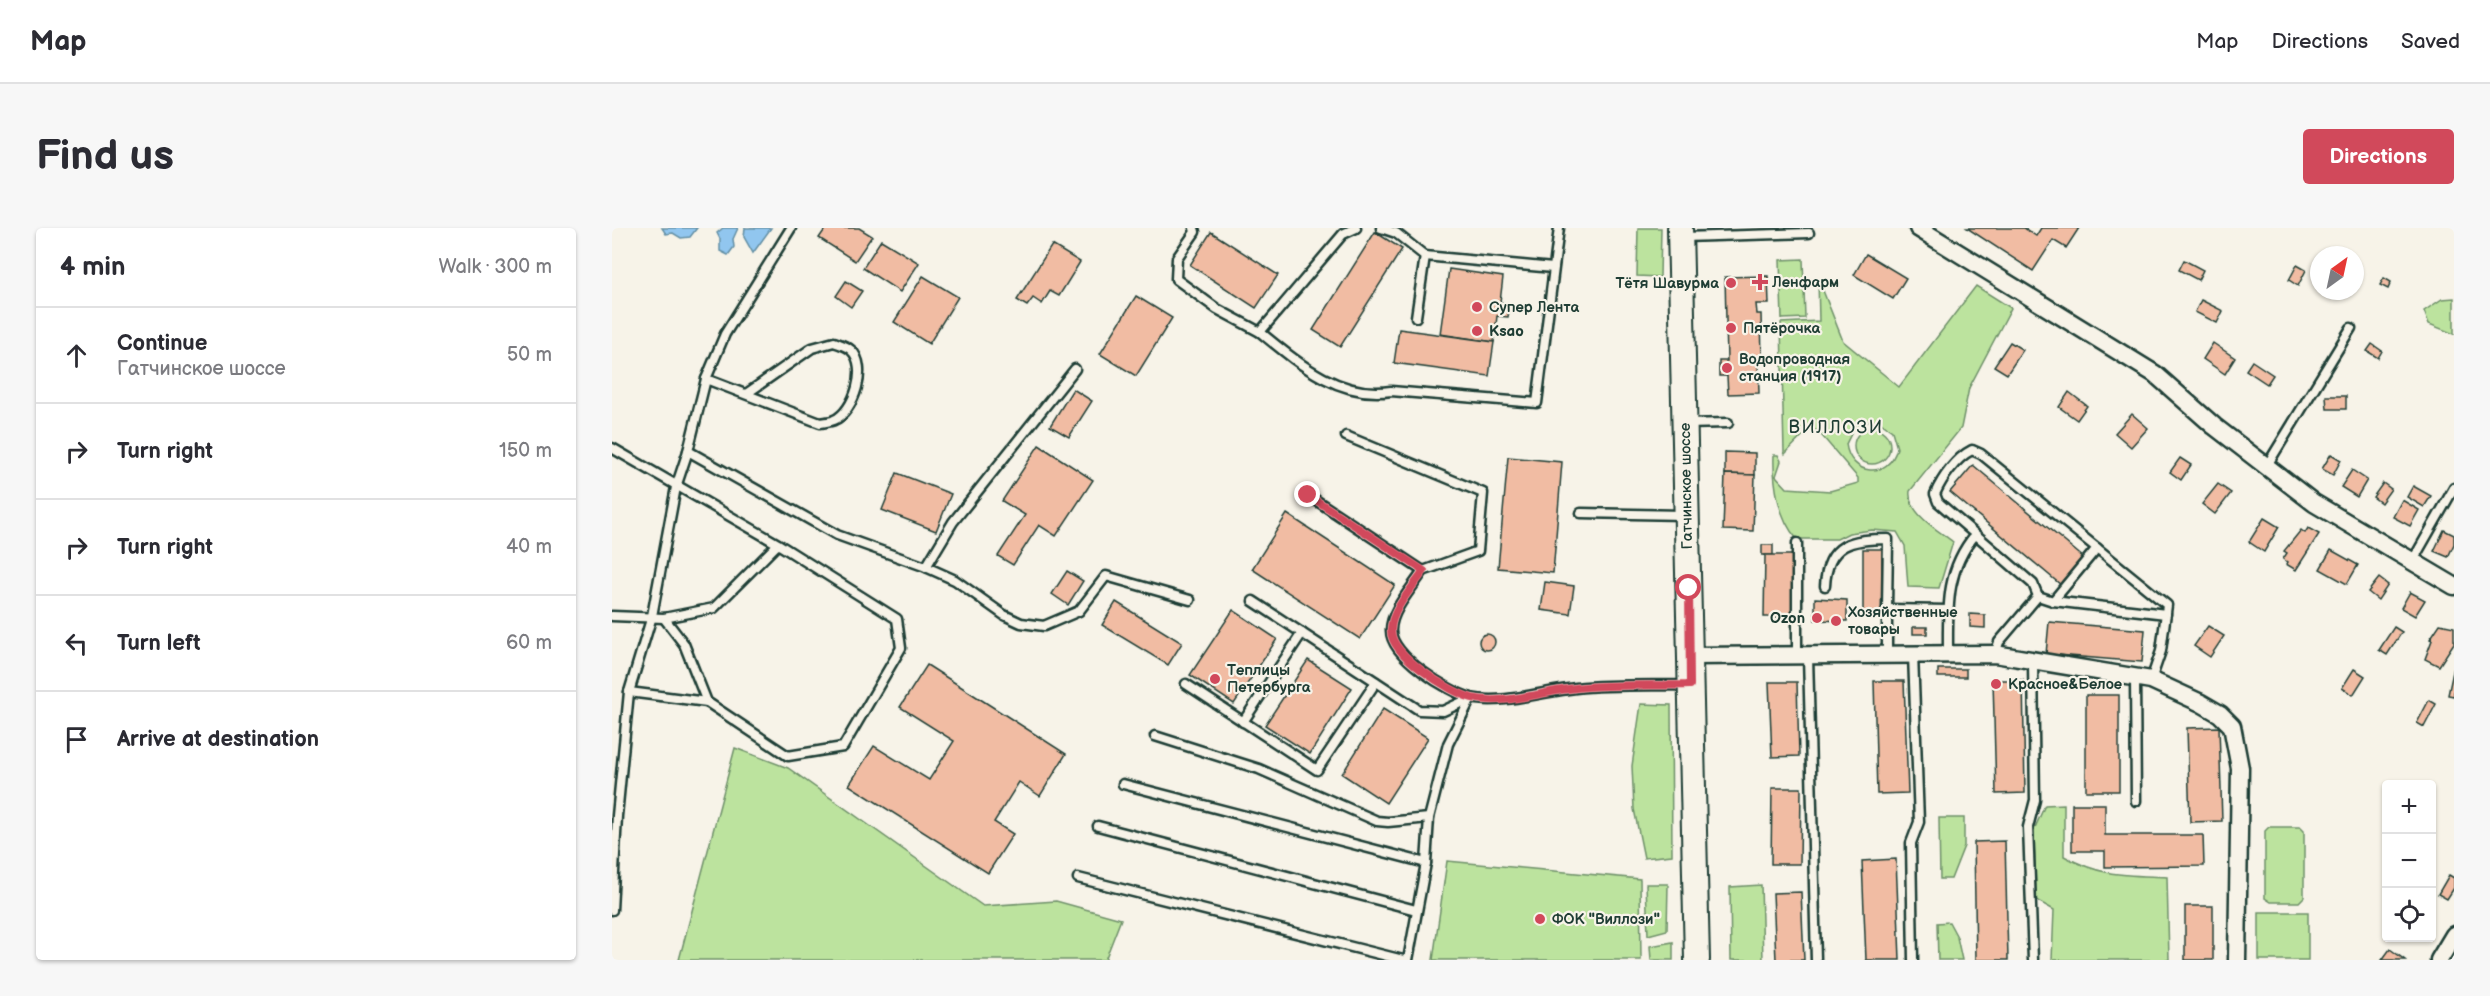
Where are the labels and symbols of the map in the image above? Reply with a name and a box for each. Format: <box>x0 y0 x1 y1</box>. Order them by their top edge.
north arrow <box>2310 246 2364 300</box>
place label: Ленфарм <box>1771 273 1839 292</box>
place label: Тётя Шавурма <box>1615 274 1719 293</box>
marker: Ленфарм <box>1753 275 1767 289</box>
marker: Тётя Шавурма <box>1724 276 1738 290</box>
place label: Супер Лента <box>1489 298 1579 317</box>
marker: Супер Лента <box>1470 300 1484 314</box>
place label: Пятёрочка <box>1743 319 1821 338</box>
marker: Пятёрочка <box>1724 321 1738 335</box>
place label: Ksao <box>1489 322 1524 341</box>
marker: Ksao <box>1470 324 1484 338</box>
place label: Водопроводная станция (1917) <box>1739 350 1850 386</box>
marker: Водопроводная станция (1917) <box>1720 361 1734 375</box>
district label: ВИЛЛОЗИ <box>1789 417 1883 438</box>
street label: Гатчинское шоссе <box>1676 423 1697 549</box>
route end <box>1294 481 1320 507</box>
route start <box>1675 574 1701 600</box>
place label: Хозяйственные товары <box>1847 603 1958 639</box>
place label: Ozon <box>1770 609 1805 628</box>
marker: Ozon <box>1810 611 1824 625</box>
marker: Хозяйственные товары <box>1829 614 1843 628</box>
place label: Теплицы Петербурга <box>1227 661 1311 697</box>
marker: Теплицы Петербурга <box>1208 672 1222 686</box>
place label: Красное&Белое <box>2008 675 2122 694</box>
marker: Красное&Белое <box>1989 677 2003 691</box>
place label: ФОК "Виллози" <box>1552 910 1660 929</box>
marker: ФОК "Виллози" <box>1533 912 1547 926</box>

